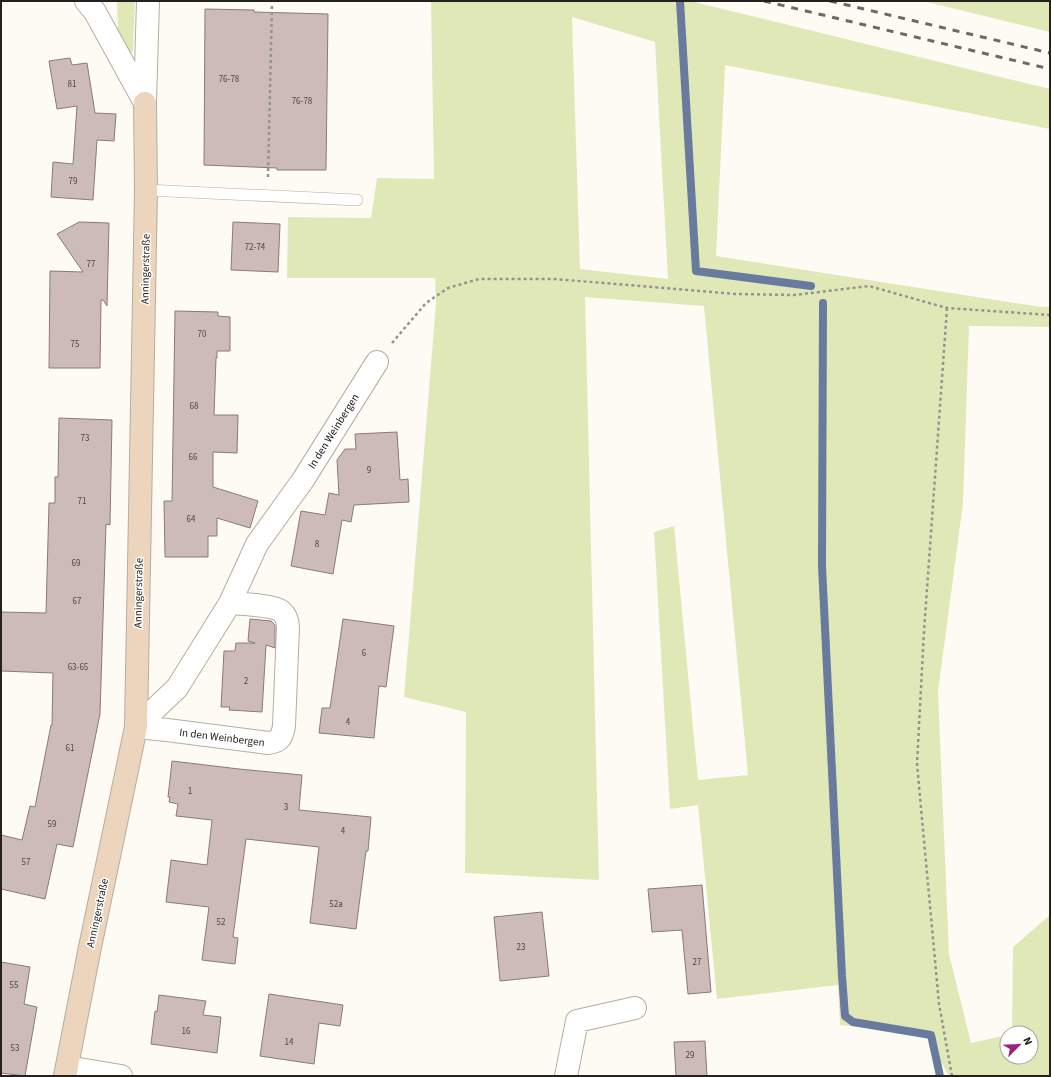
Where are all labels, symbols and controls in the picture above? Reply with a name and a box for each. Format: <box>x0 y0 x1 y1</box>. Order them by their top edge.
house number: 76-78 <box>219 73 240 86</box>
house number: 81 <box>68 78 76 91</box>
house number: 76-78 <box>292 95 313 108</box>
house number: 79 <box>69 175 78 188</box>
street label: Anningerstraße <box>137 233 154 304</box>
house number: 72-74 <box>245 241 266 254</box>
house number: 77 <box>87 258 96 271</box>
house number: 70 <box>198 328 207 341</box>
house number: 75 <box>71 338 80 351</box>
street label: In den Weinbergen <box>304 391 363 472</box>
house number: 68 <box>190 400 199 413</box>
house number: 73 <box>81 432 90 445</box>
house number: 66 <box>189 451 198 464</box>
house number: 9 <box>367 464 372 477</box>
house number: 71 <box>78 495 86 508</box>
house number: 64 <box>187 513 196 526</box>
house number: 8 <box>315 538 320 551</box>
house number: 69 <box>72 557 81 570</box>
street label: Anningerstraße <box>130 557 147 628</box>
house number: 67 <box>73 595 82 608</box>
house number: 6 <box>362 647 367 660</box>
house number: 63-65 <box>68 661 89 674</box>
house number: 2 <box>244 675 249 688</box>
house number: 4 <box>346 716 351 729</box>
street label: In den Weinbergen <box>178 725 265 750</box>
house number: 61 <box>66 742 74 755</box>
house number: 1 <box>188 785 192 798</box>
house number: 3 <box>284 801 289 814</box>
house number: 59 <box>48 818 57 831</box>
house number: 4 <box>341 825 346 838</box>
house number: 57 <box>22 856 31 869</box>
street label: Anningerstraße <box>83 877 112 949</box>
house number: 52a <box>329 898 343 911</box>
house number: 52 <box>217 916 226 929</box>
house number: 23 <box>517 941 526 954</box>
house number: 27 <box>693 956 702 969</box>
house number: 55 <box>10 979 19 992</box>
house number: 16 <box>182 1025 191 1038</box>
north arrow <box>999 1025 1039 1065</box>
text: N <box>1019 1035 1036 1048</box>
house number: 14 <box>285 1036 294 1049</box>
house number: 53 <box>11 1042 20 1055</box>
house number: 29 <box>686 1049 695 1062</box>

